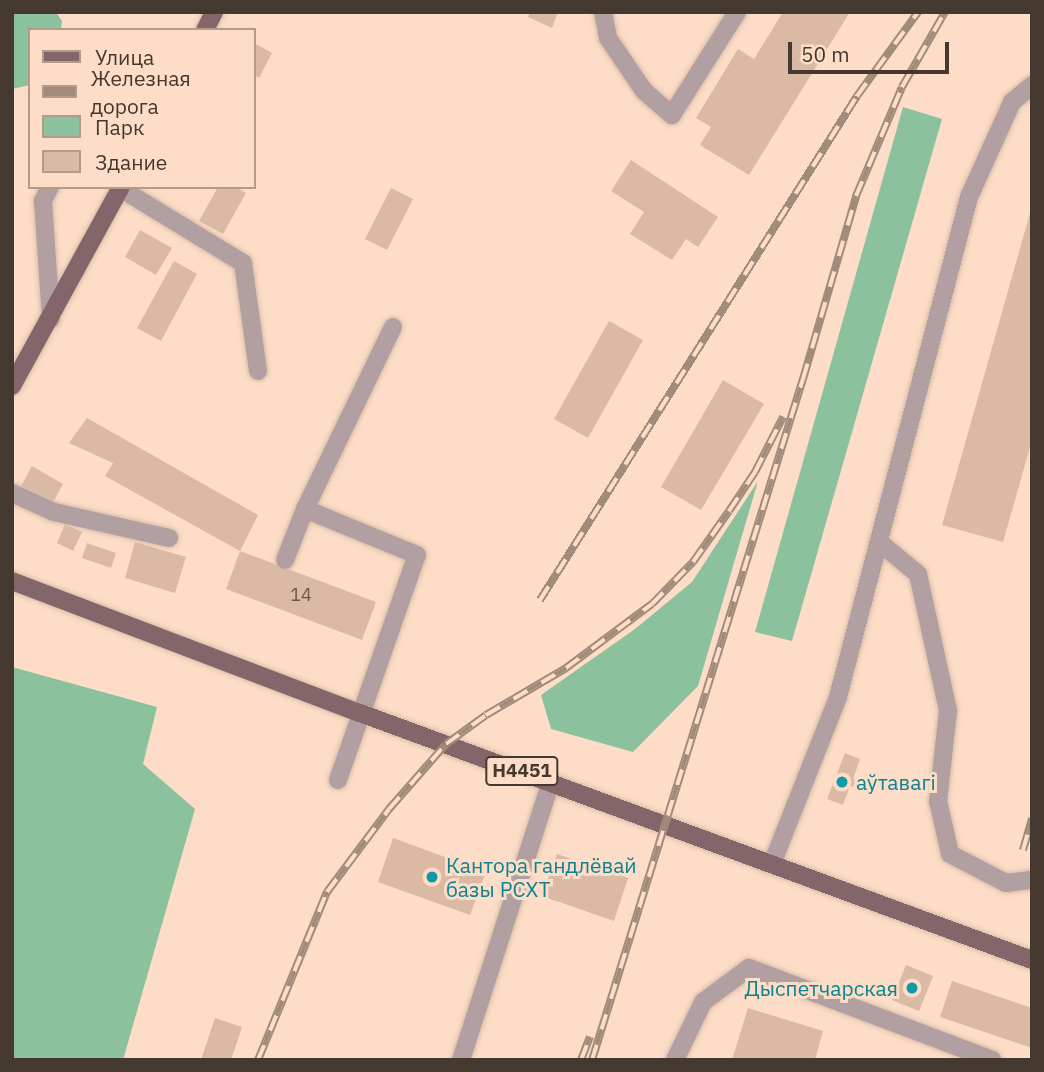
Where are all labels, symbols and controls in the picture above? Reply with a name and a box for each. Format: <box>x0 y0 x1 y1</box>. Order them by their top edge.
legend <box>28 28 256 189</box>
scale bar <box>792 28 953 72</box>
text: 50 m <box>801 40 850 68</box>
text: Улица <box>95 43 154 71</box>
text: Железная дорога <box>91 64 191 120</box>
text: Парк <box>95 113 145 141</box>
text: Здание <box>95 148 167 176</box>
house number: 14 <box>290 584 312 606</box>
road number: Н4451 <box>485 756 559 786</box>
place label: аўтавагі <box>856 769 936 795</box>
marker: аўтавагі <box>834 774 850 790</box>
place label: Кантора гандлёвай базы РСХТ <box>446 852 637 902</box>
marker: Кантора гандлёвай базы РСХТ <box>424 869 440 885</box>
place label: Дыспетчарская <box>745 975 898 1001</box>
marker: Дыспетчарская <box>904 980 920 996</box>

